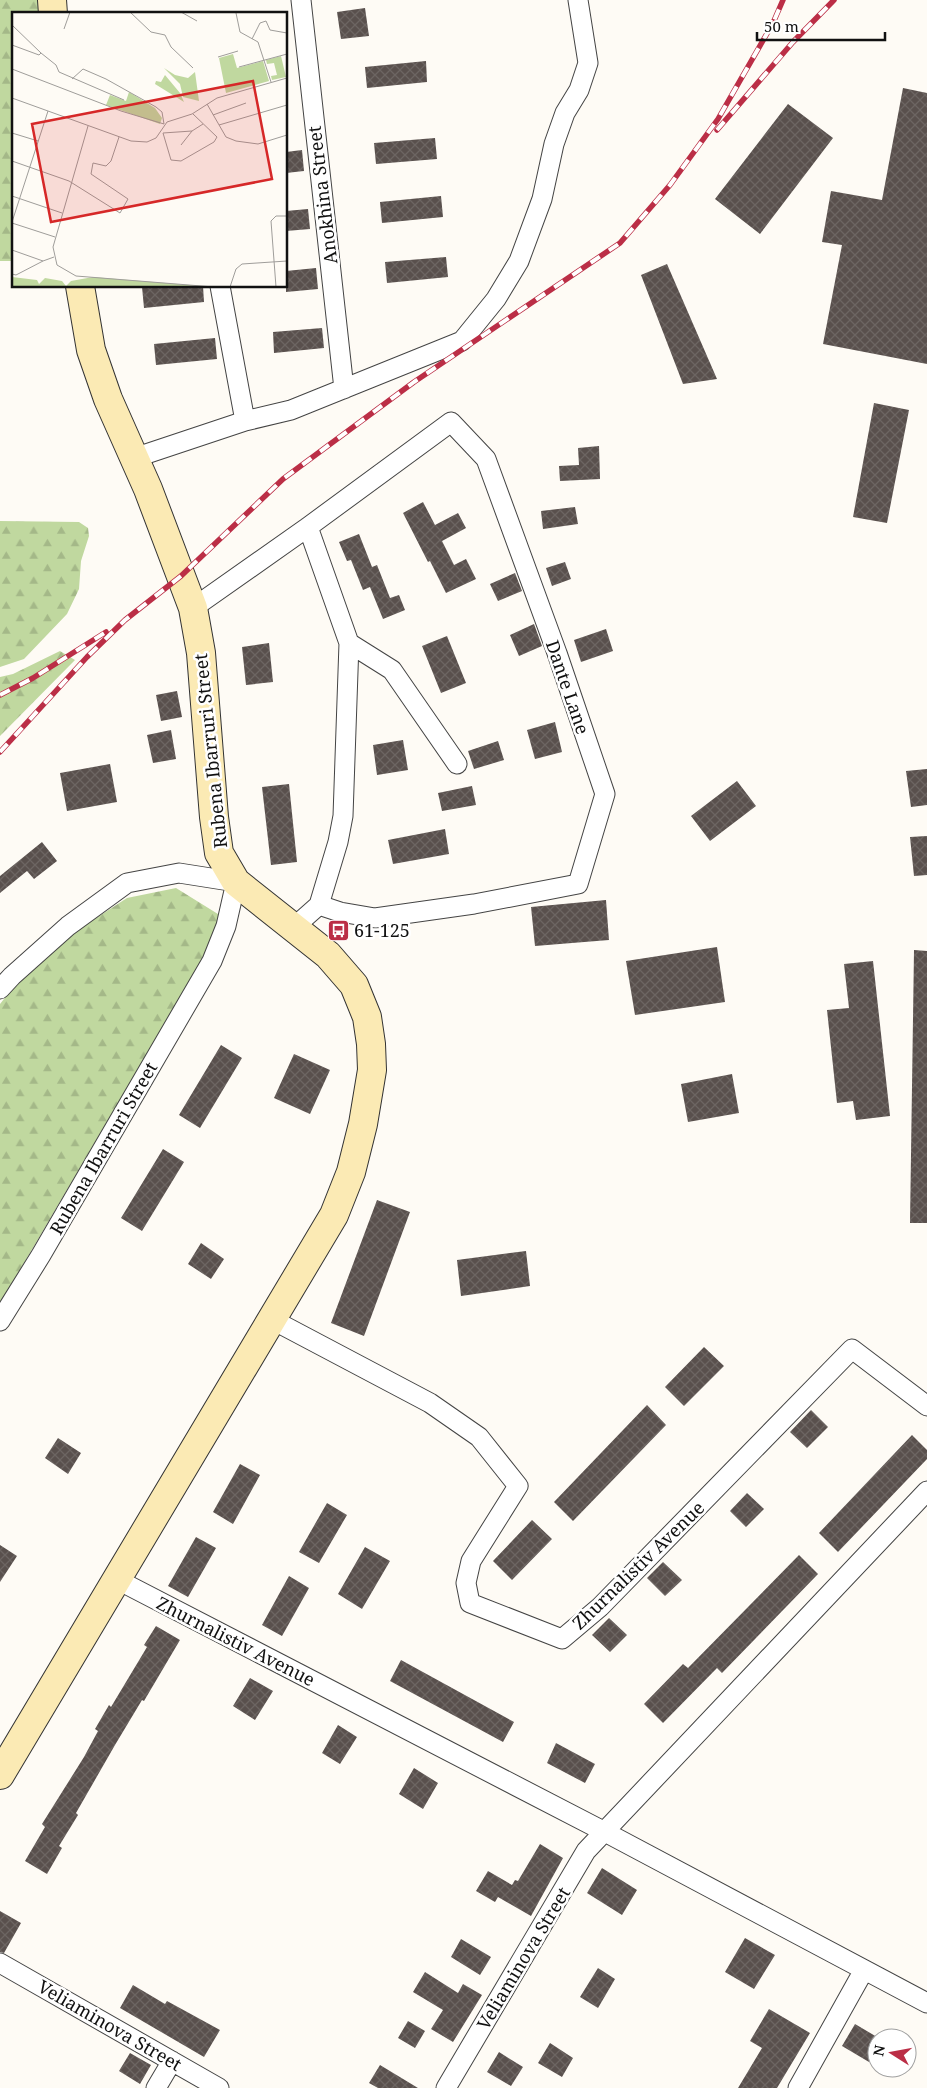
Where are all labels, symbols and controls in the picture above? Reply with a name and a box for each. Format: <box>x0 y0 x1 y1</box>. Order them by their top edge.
scale bar <box>757 10 884 42</box>
inset map <box>12 12 288 288</box>
text: 50 m <box>764 16 799 36</box>
street label: Anokhina Street <box>302 125 342 265</box>
street label: Dante Lane <box>541 637 595 737</box>
street label: Rubena Ibarruri Street <box>188 652 232 850</box>
bus stop icon: 61-125 <box>326 918 350 942</box>
place label: 61-125 <box>354 918 410 942</box>
street label: Rubena Ibarruri Street <box>44 1057 162 1239</box>
street label: Zhurnalistiv Avenue <box>567 1496 709 1634</box>
street label: Zhurnalistiv Avenue <box>153 1591 319 1691</box>
street label: Veliaminova Street <box>471 1882 575 2034</box>
street label: Veliaminova Street <box>34 1974 186 2076</box>
north arrow <box>867 2028 917 2078</box>
text: N <box>868 2043 889 2058</box>

